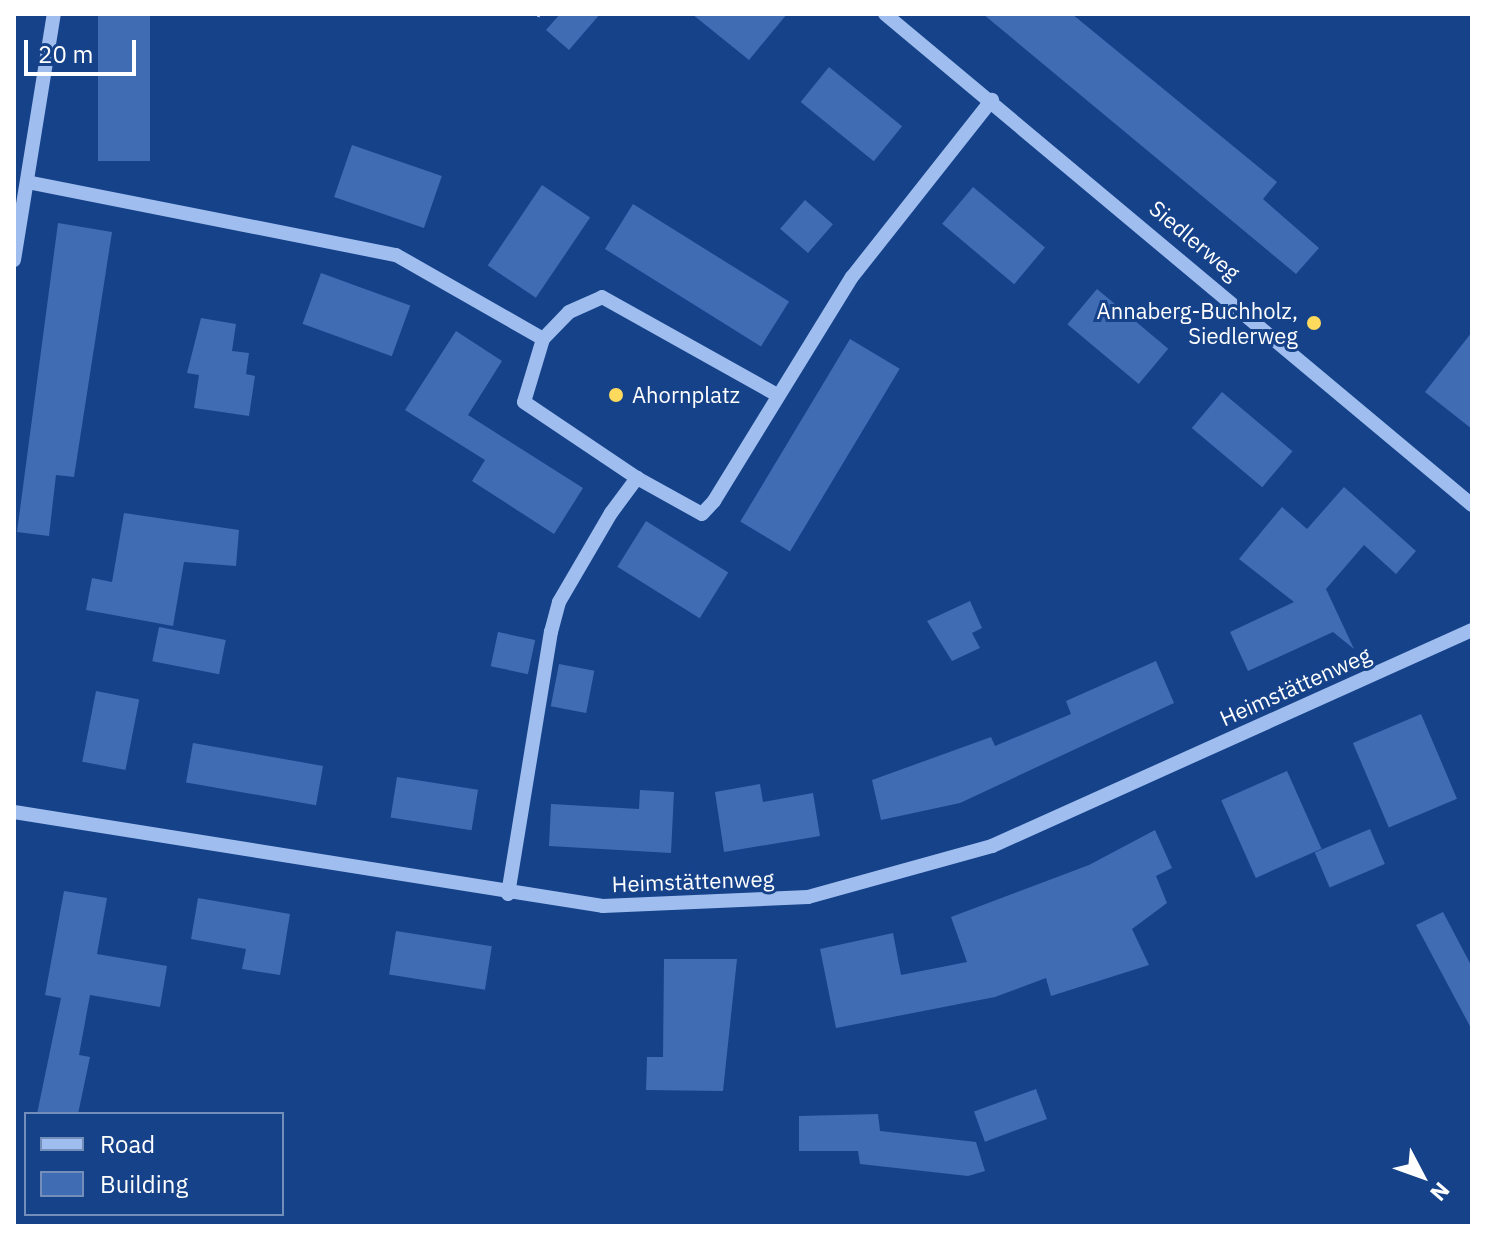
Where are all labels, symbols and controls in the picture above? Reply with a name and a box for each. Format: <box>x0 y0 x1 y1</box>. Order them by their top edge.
scale bar <box>28 24 140 74</box>
text: 20 m <box>38 38 93 70</box>
street label: Siedlerweg <box>1144 195 1246 285</box>
place label: Annaberg-Buchholz, Siedlerweg <box>1097 297 1298 348</box>
marker: Annaberg-Buchholz, Siedlerweg <box>1305 314 1323 332</box>
place label: Ahornplatz <box>632 382 740 408</box>
marker: Ahornplatz <box>607 386 625 404</box>
street label: Heimstättenweg <box>1215 641 1375 731</box>
street label: Heimstättenweg <box>611 865 775 897</box>
legend <box>24 1112 284 1216</box>
text: Road <box>100 1128 155 1160</box>
north arrow <box>1382 1136 1462 1216</box>
text: Building <box>100 1168 188 1200</box>
text: N <box>1424 1177 1457 1208</box>

